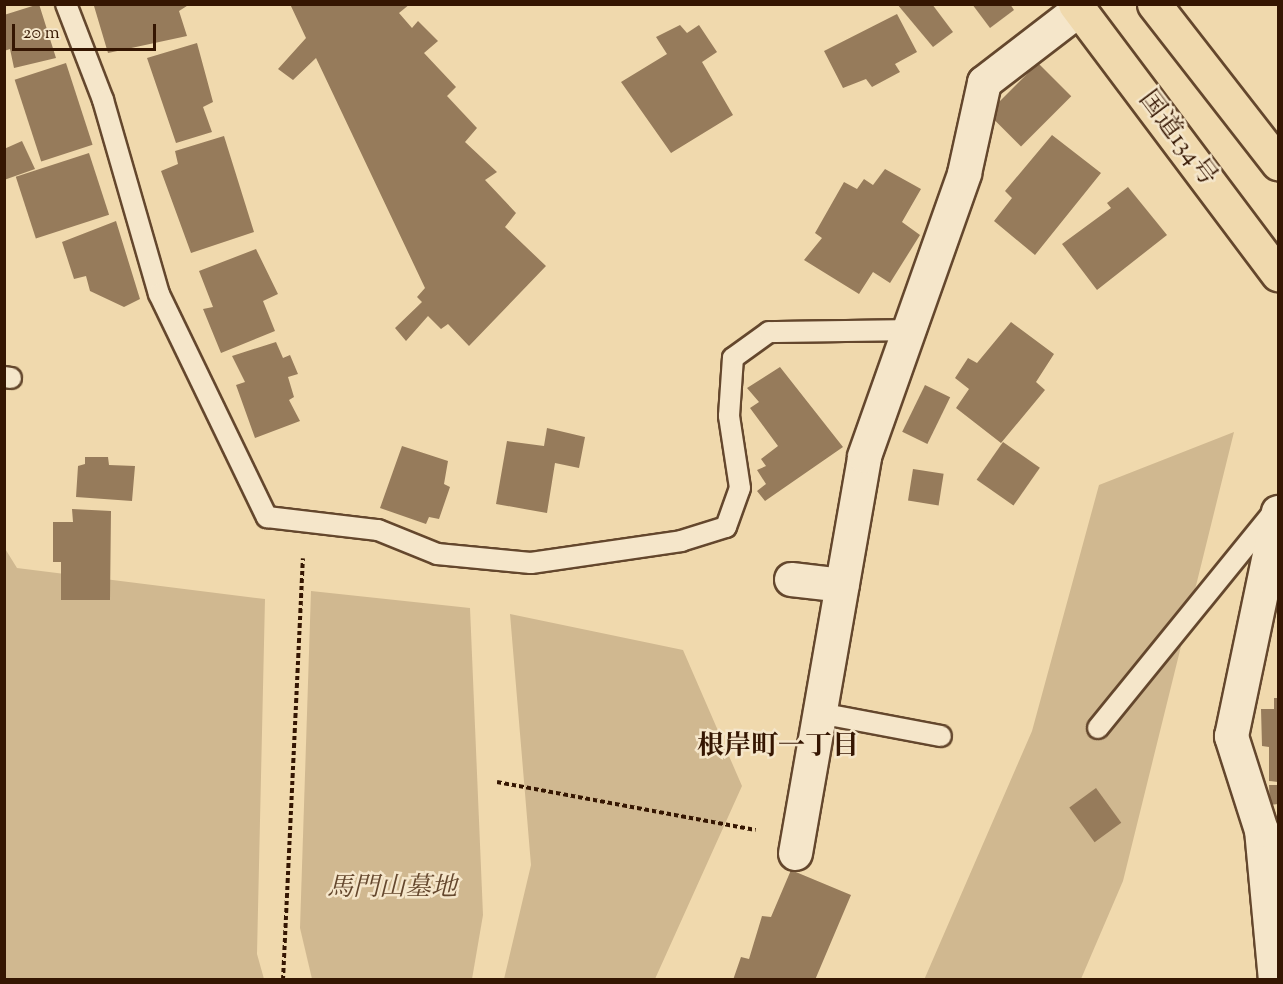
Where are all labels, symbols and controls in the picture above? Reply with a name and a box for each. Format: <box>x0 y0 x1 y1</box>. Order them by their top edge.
scale bar <box>15 12 159 50</box>
text: 20 m <box>23 21 60 47</box>
street label: 国道134号 <box>1131 86 1223 192</box>
district label: 根岸町一丁目 <box>697 732 859 764</box>
park label: 馬門山墓地 <box>327 873 457 905</box>

